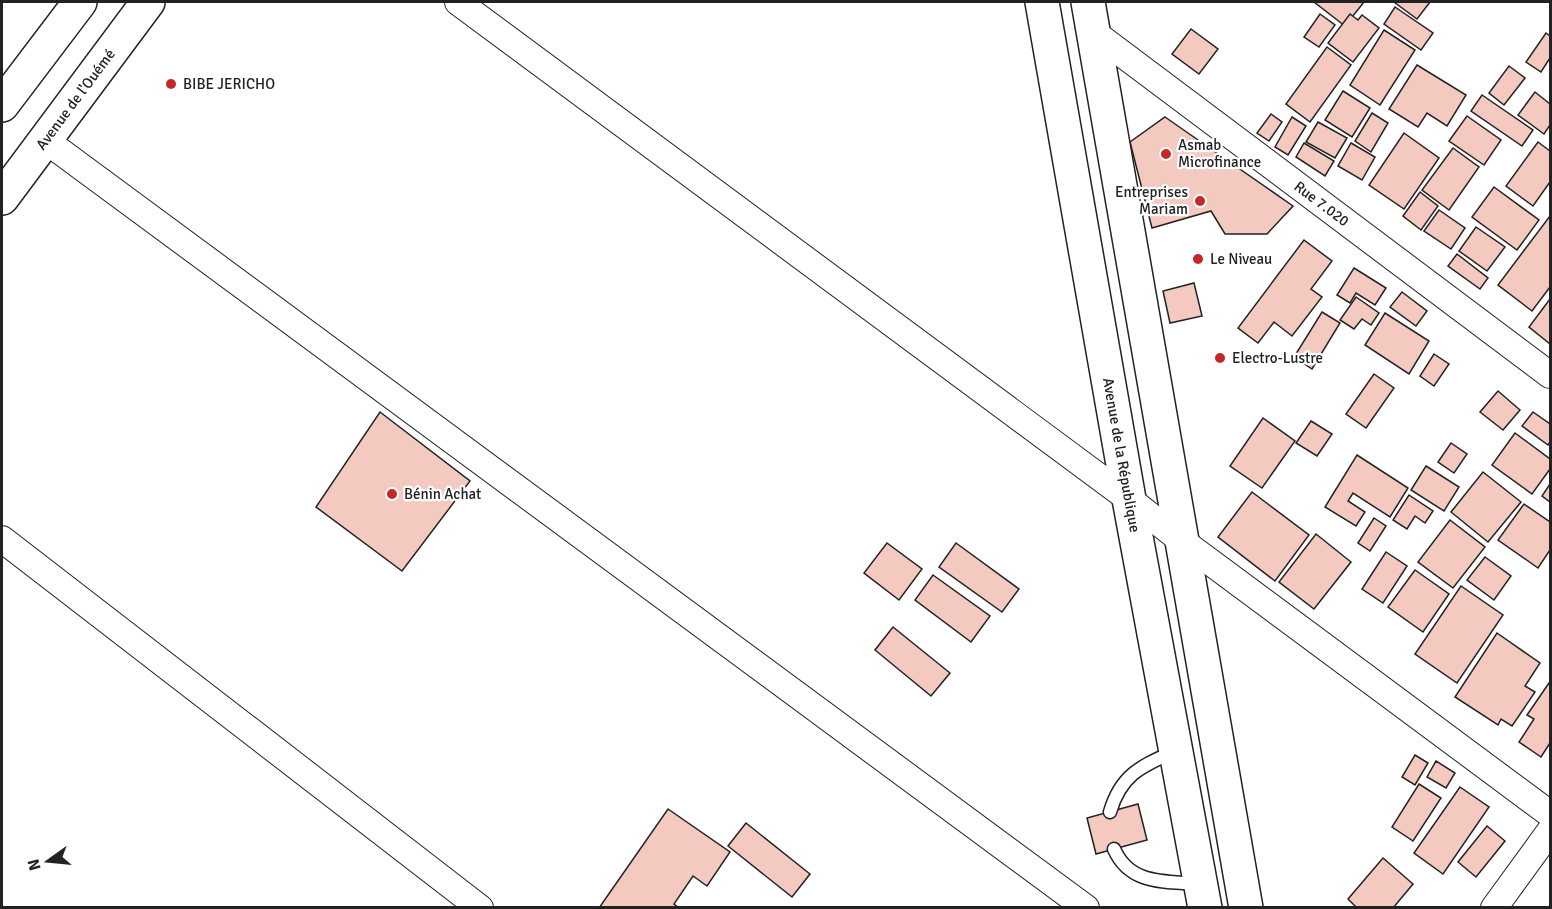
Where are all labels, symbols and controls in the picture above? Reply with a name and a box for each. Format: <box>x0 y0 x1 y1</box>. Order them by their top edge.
street label: Avenue de l'Ouémé <box>32 45 119 153</box>
place label: BIBE JERICHO <box>183 75 275 93</box>
marker: BIBE JERICHO <box>164 77 178 91</box>
place label: Asmab Microfinance <box>1178 136 1261 171</box>
marker: Asmab Microfinance <box>1159 147 1173 161</box>
street label: Rue 7.020 <box>1291 177 1353 230</box>
place label: Entreprises Mariam <box>1115 183 1188 218</box>
marker: Entreprises Mariam <box>1193 194 1207 208</box>
place label: Le Niveau <box>1210 250 1272 268</box>
marker: Le Niveau <box>1191 252 1205 266</box>
place label: Electro-Lustre <box>1232 349 1323 367</box>
marker: Electro-Lustre <box>1213 351 1227 365</box>
street label: Avenue de la République <box>1099 376 1144 534</box>
place label: Bénin Achat <box>404 485 481 503</box>
marker: Bénin Achat <box>385 487 399 501</box>
north arrow <box>18 831 78 891</box>
text: N <box>23 857 46 873</box>

